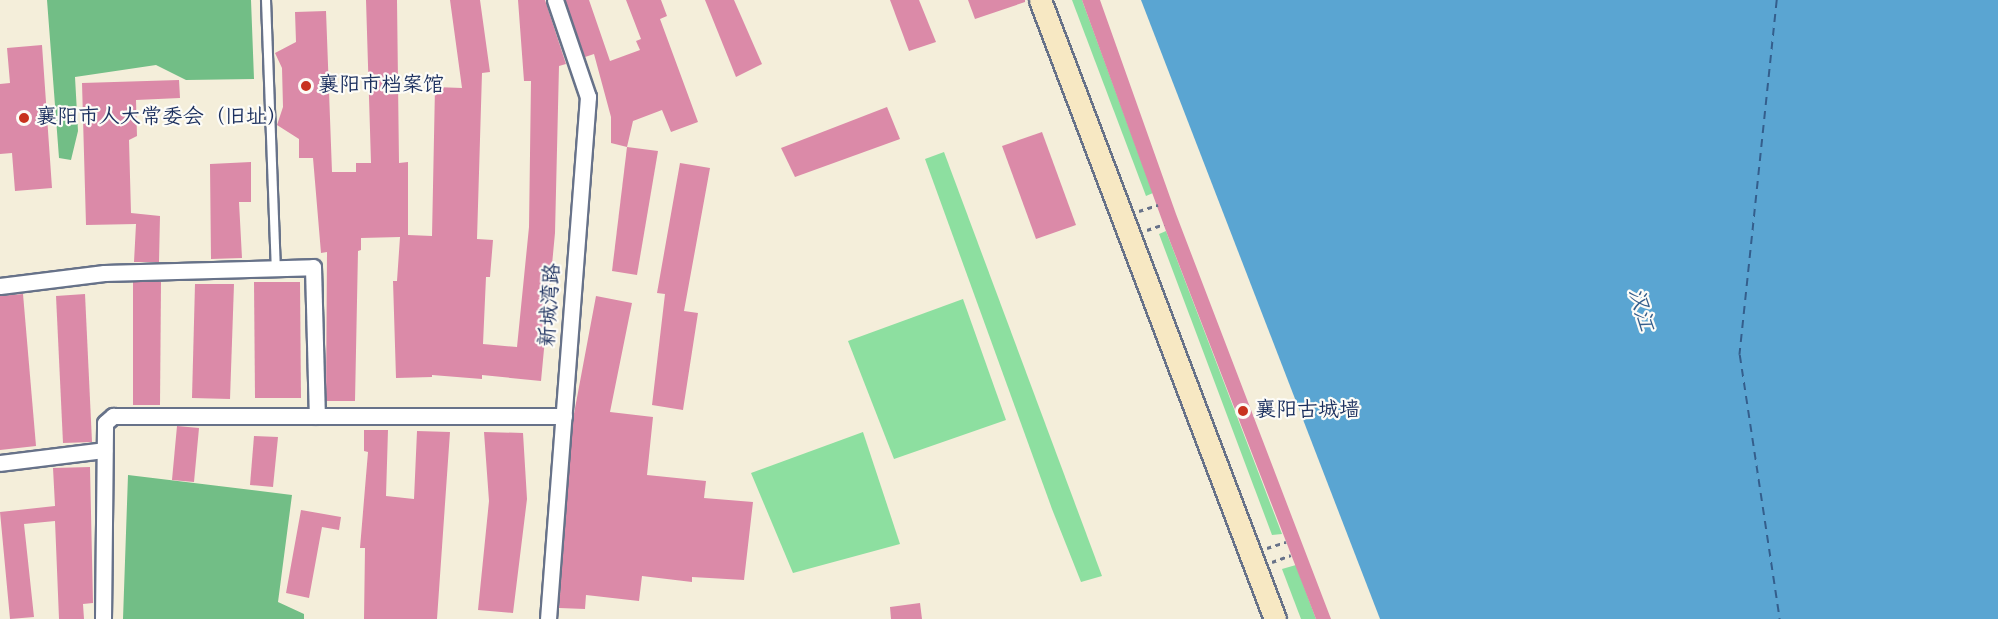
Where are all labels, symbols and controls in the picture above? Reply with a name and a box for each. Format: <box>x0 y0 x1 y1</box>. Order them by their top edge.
place label: 襄阳市档案馆 <box>318 73 444 99</box>
marker: 襄阳市档案馆 <box>299 79 313 93</box>
place label: 襄阳市人大常委会（旧址） <box>36 105 288 131</box>
marker: 襄阳市人大常委会（旧址） <box>17 111 31 125</box>
street label: 新城湾路 <box>536 262 566 348</box>
water label: 汉江 <box>1620 285 1658 335</box>
place label: 襄阳古城墙 <box>1255 398 1360 424</box>
marker: 襄阳古城墙 <box>1236 404 1250 418</box>

